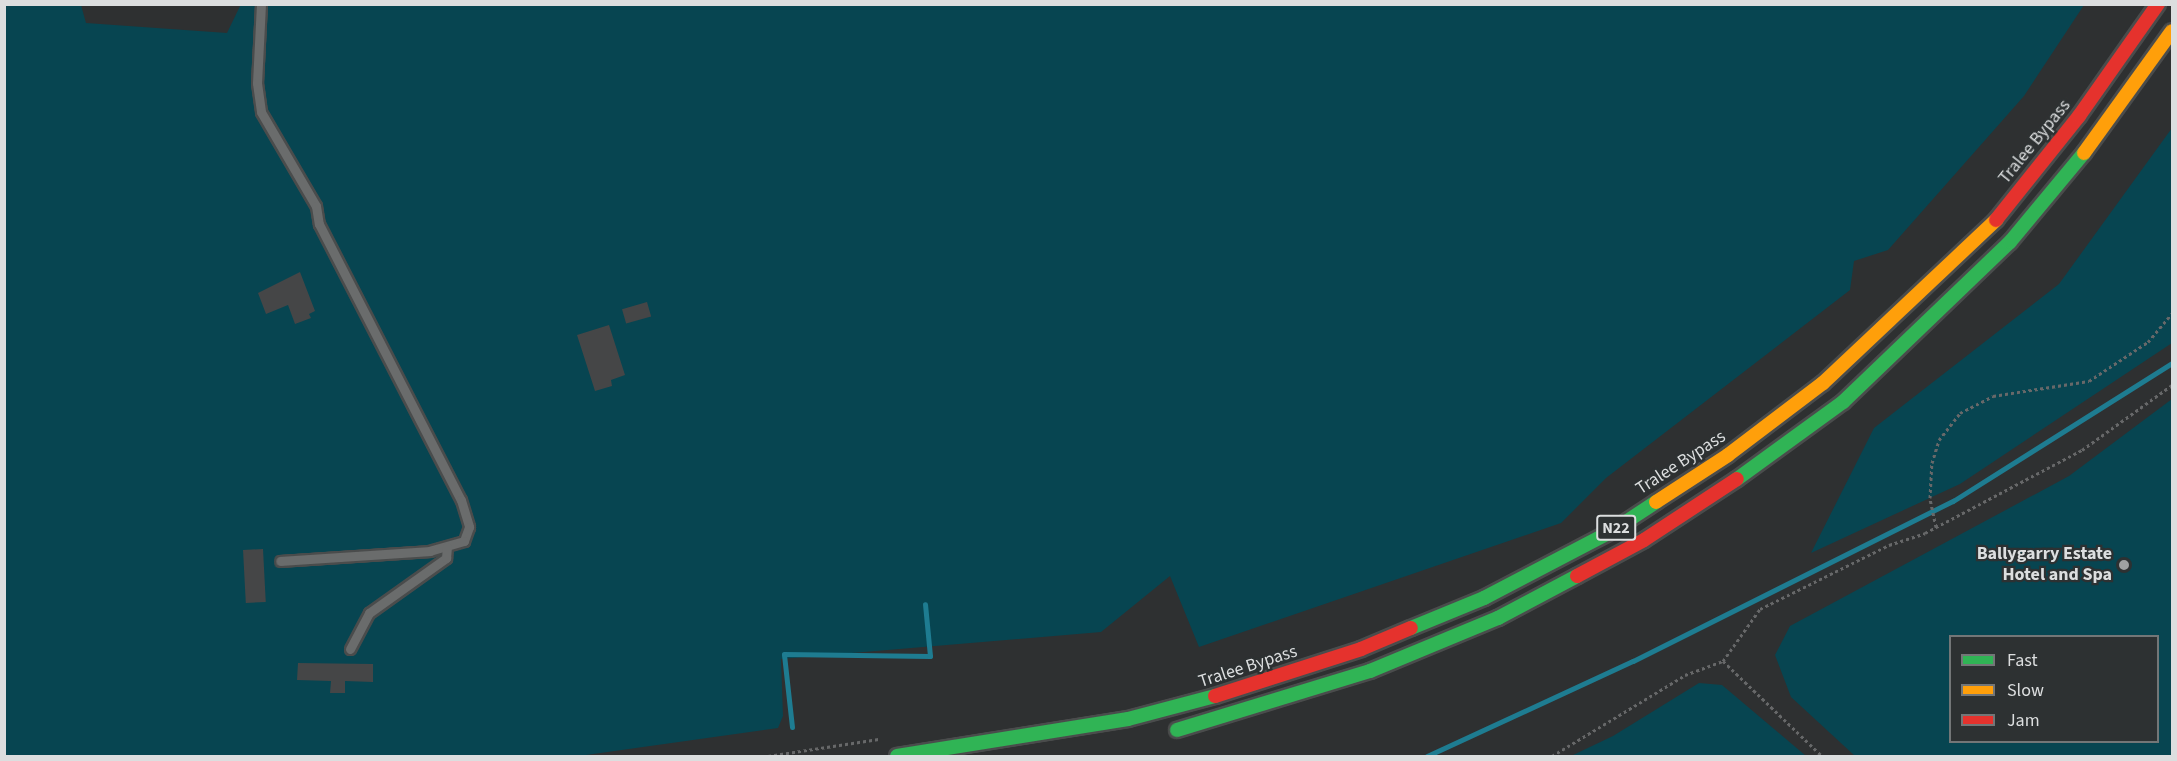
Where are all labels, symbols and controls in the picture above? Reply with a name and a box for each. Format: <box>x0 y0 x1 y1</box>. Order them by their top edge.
street label: Tralee Bypass <box>1994 95 2076 189</box>
street label: Tralee Bypass <box>1632 426 1730 500</box>
road number: N22 <box>1595 515 1637 541</box>
place label: Ballygarry Estate Hotel and Spa <box>1977 544 2112 586</box>
marker: Ballygarry Estate Hotel and Spa <box>2117 558 2131 572</box>
legend <box>1949 635 2159 743</box>
street label: Tralee Bypass <box>1196 641 1300 693</box>
text: Fast <box>2007 648 2038 673</box>
text: Slow <box>2007 678 2044 703</box>
text: Jam <box>2007 708 2040 733</box>

